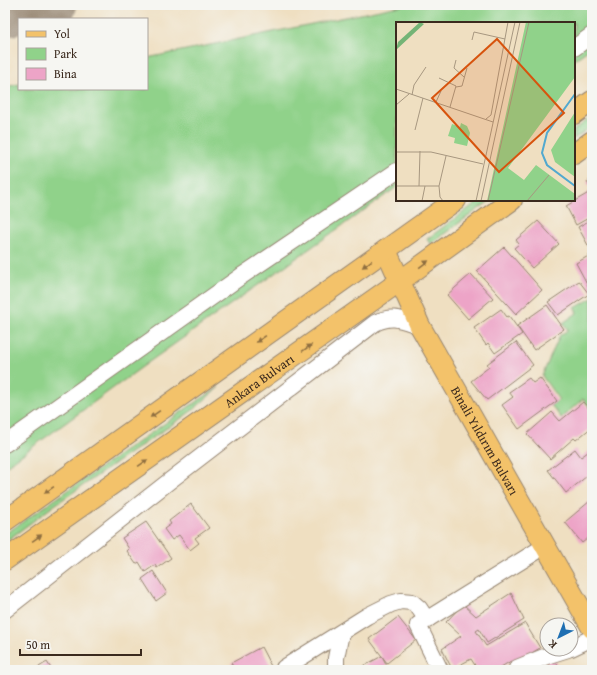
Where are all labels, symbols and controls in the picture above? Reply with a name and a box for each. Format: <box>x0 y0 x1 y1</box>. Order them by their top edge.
legend <box>18 18 148 90</box>
inset map <box>396 22 575 201</box>
text: Yol <box>54 25 71 42</box>
text: Park <box>54 45 78 62</box>
text: Bina <box>54 65 77 82</box>
one-way arrow <box>362 260 373 268</box>
one-way arrow <box>419 260 429 268</box>
one-way arrow <box>256 335 267 343</box>
one-way arrow <box>301 344 312 352</box>
street label: Ankara Bulvarı <box>220 349 298 412</box>
street label: Binali Yıldırım Bulvarı <box>446 383 523 499</box>
one-way arrow <box>150 410 160 418</box>
one-way arrow <box>138 459 148 467</box>
one-way arrow <box>44 486 54 494</box>
one-way arrow <box>32 534 42 542</box>
north arrow <box>539 617 579 657</box>
scale bar <box>20 631 141 657</box>
text: 50 m <box>26 636 50 653</box>
text: K <box>544 636 560 653</box>

